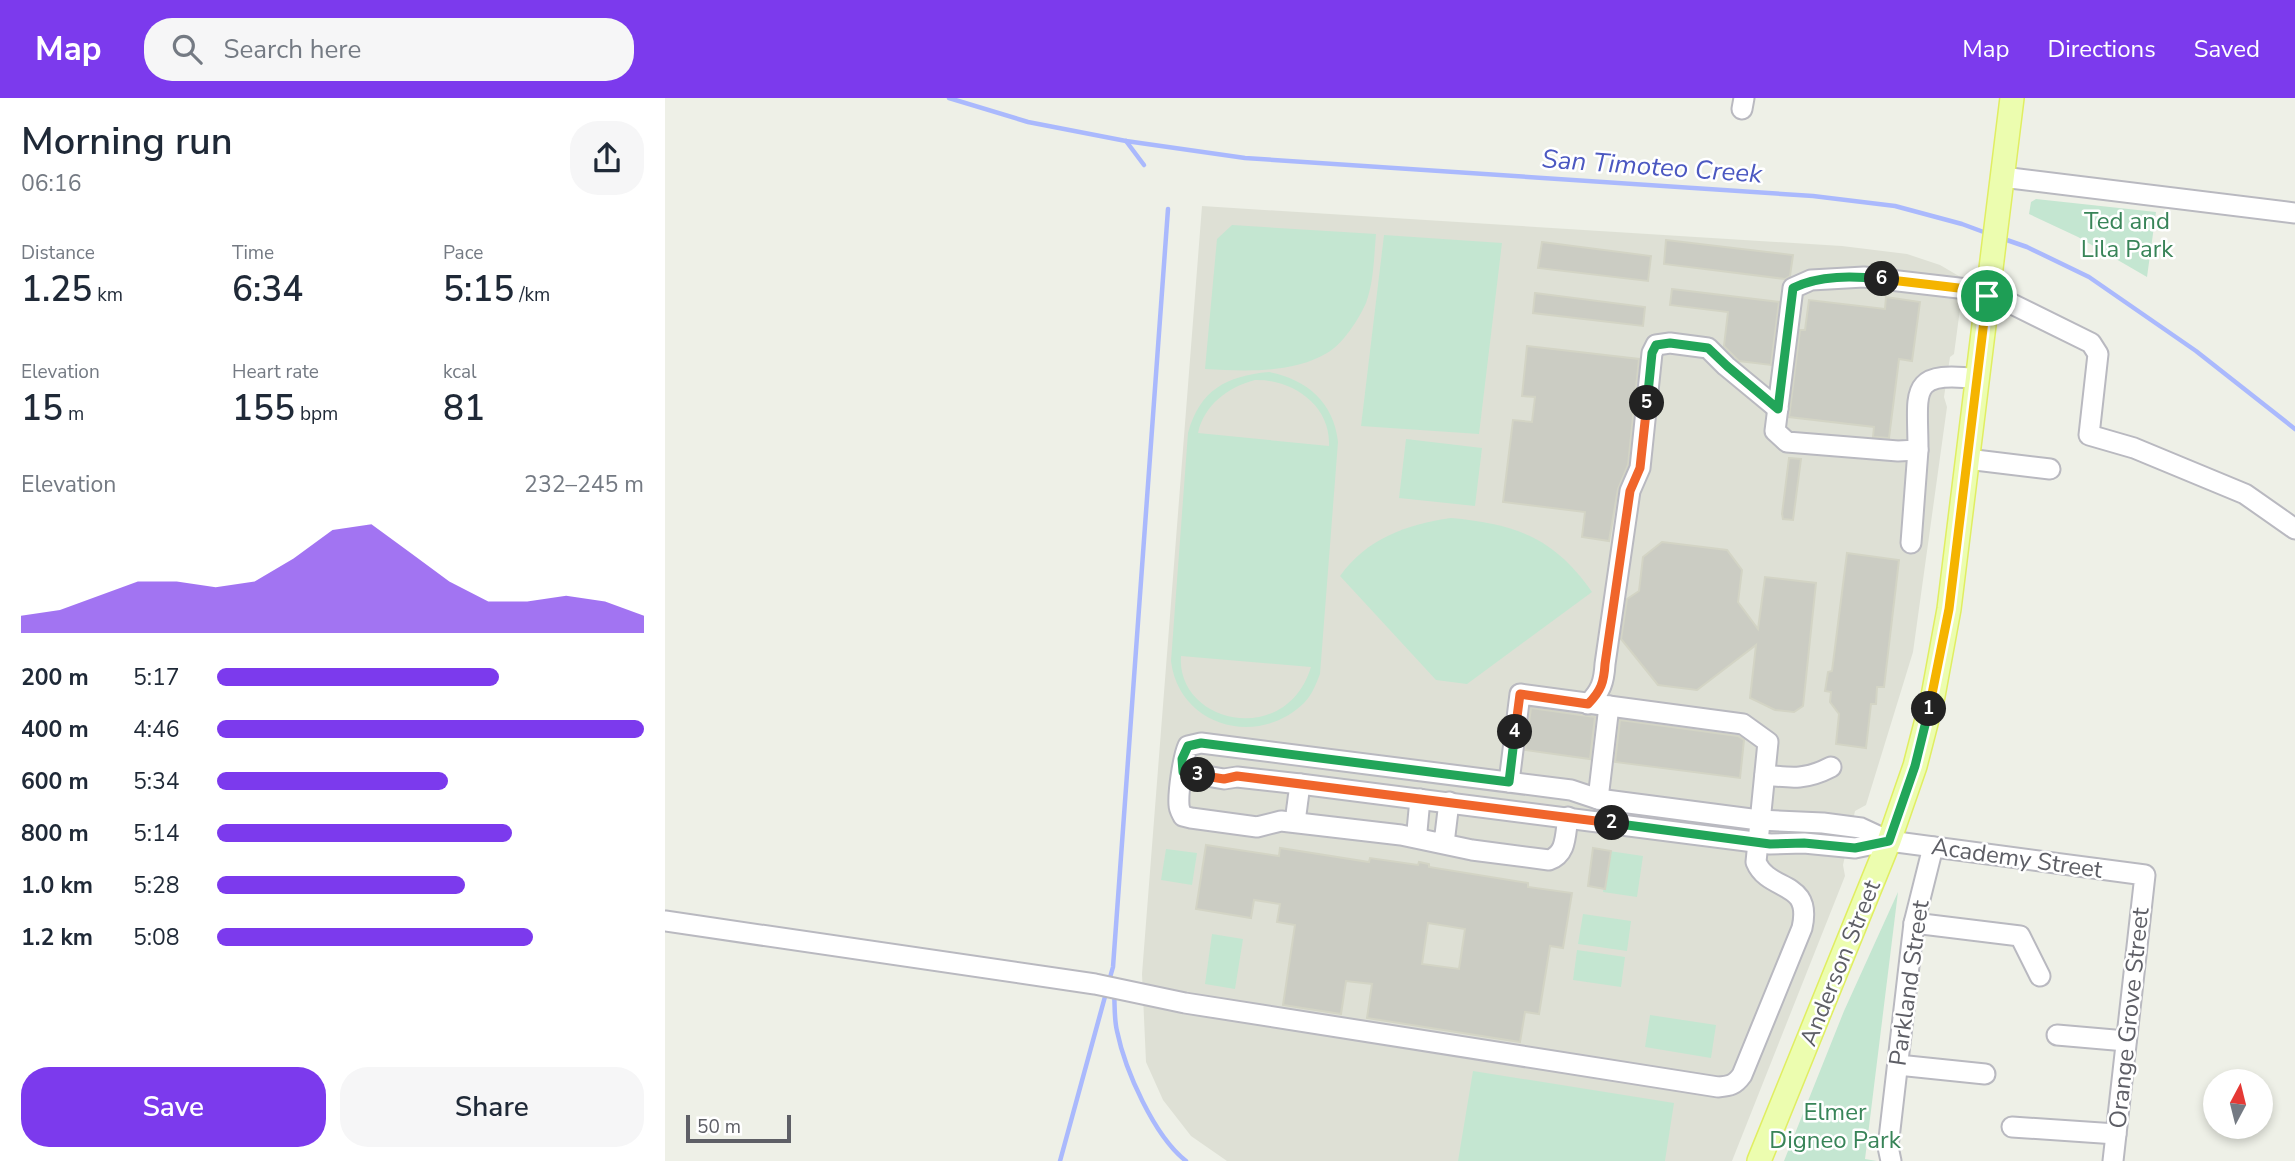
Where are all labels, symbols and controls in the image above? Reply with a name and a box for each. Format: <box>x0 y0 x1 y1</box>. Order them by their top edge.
search box <box>144 18 634 81</box>
text: Map <box>35 27 102 72</box>
icon: search <box>168 30 206 68</box>
text: Search here <box>224 32 361 67</box>
text: Map <box>1962 33 2009 65</box>
text: Directions <box>2047 33 2156 65</box>
text: Saved <box>2194 33 2260 65</box>
text: Morning run <box>21 116 233 167</box>
button: share <box>570 121 644 195</box>
water label: San Timoteo Creek <box>1541 141 1764 192</box>
text: 06:16 <box>21 168 81 199</box>
park label: Ted and Lila Park <box>2081 205 2174 265</box>
text: Distance <box>21 240 95 266</box>
text: Time <box>232 240 274 266</box>
text: Pace <box>443 240 483 266</box>
pin: 6 <box>1865 262 1899 296</box>
text: 6 <box>1876 265 1887 291</box>
text: 1.25 <box>21 266 92 313</box>
text: 6:34 <box>232 266 303 313</box>
text: 5:15 <box>443 266 514 313</box>
pin <box>1957 266 2017 326</box>
icon: arrive <box>1968 277 2006 315</box>
text: km <box>92 282 123 308</box>
text: /km <box>514 282 550 308</box>
text: Elevation <box>21 359 100 385</box>
text: Heart rate <box>232 359 319 385</box>
text: kcal <box>443 359 477 385</box>
text: 15 <box>21 385 63 432</box>
text: 155 <box>232 385 295 432</box>
text: 81 <box>443 385 485 432</box>
pin: 5 <box>1629 386 1665 420</box>
text: 5 <box>1641 389 1652 415</box>
text: m <box>63 401 84 427</box>
text: bpm <box>295 401 338 427</box>
text: Elevation <box>21 469 116 500</box>
text: 232–245 m <box>524 469 644 500</box>
text: 200 m <box>21 662 89 693</box>
text: 5:17 <box>133 662 180 693</box>
pin: 1 <box>1911 692 1947 726</box>
text: 1 <box>1923 695 1934 721</box>
text: 400 m <box>21 714 89 745</box>
text: 4:46 <box>133 714 180 745</box>
pin: 4 <box>1497 714 1533 750</box>
text: 4 <box>1509 718 1520 744</box>
pin: 3 <box>1181 758 1215 792</box>
text: 3 <box>1192 761 1203 787</box>
text: 600 m <box>21 766 89 797</box>
text: 5:34 <box>133 766 180 797</box>
pin: 2 <box>1595 806 1629 840</box>
text: 2 <box>1606 809 1617 835</box>
text: 800 m <box>21 818 89 849</box>
text: 5:14 <box>133 818 180 849</box>
street label: Academy Street <box>1929 830 2105 886</box>
text: 1.0 km <box>21 870 93 901</box>
text: 5:28 <box>133 870 180 901</box>
street label: Anderson Street <box>1792 875 1888 1051</box>
street label: Parkland Street <box>1882 897 1937 1068</box>
street label: Orange Grove Street <box>2101 905 2157 1130</box>
text: 1.2 km <box>21 922 93 953</box>
text: 5:08 <box>133 922 180 953</box>
button: Save <box>21 1067 326 1147</box>
button: Share <box>340 1067 644 1147</box>
north arrow <box>2203 1069 2273 1139</box>
map controls <box>2203 1069 2273 1139</box>
park label: Elmer Digneo Park <box>1769 1096 1902 1156</box>
scale bar <box>686 1112 791 1144</box>
text: 50 m <box>697 1114 741 1140</box>

